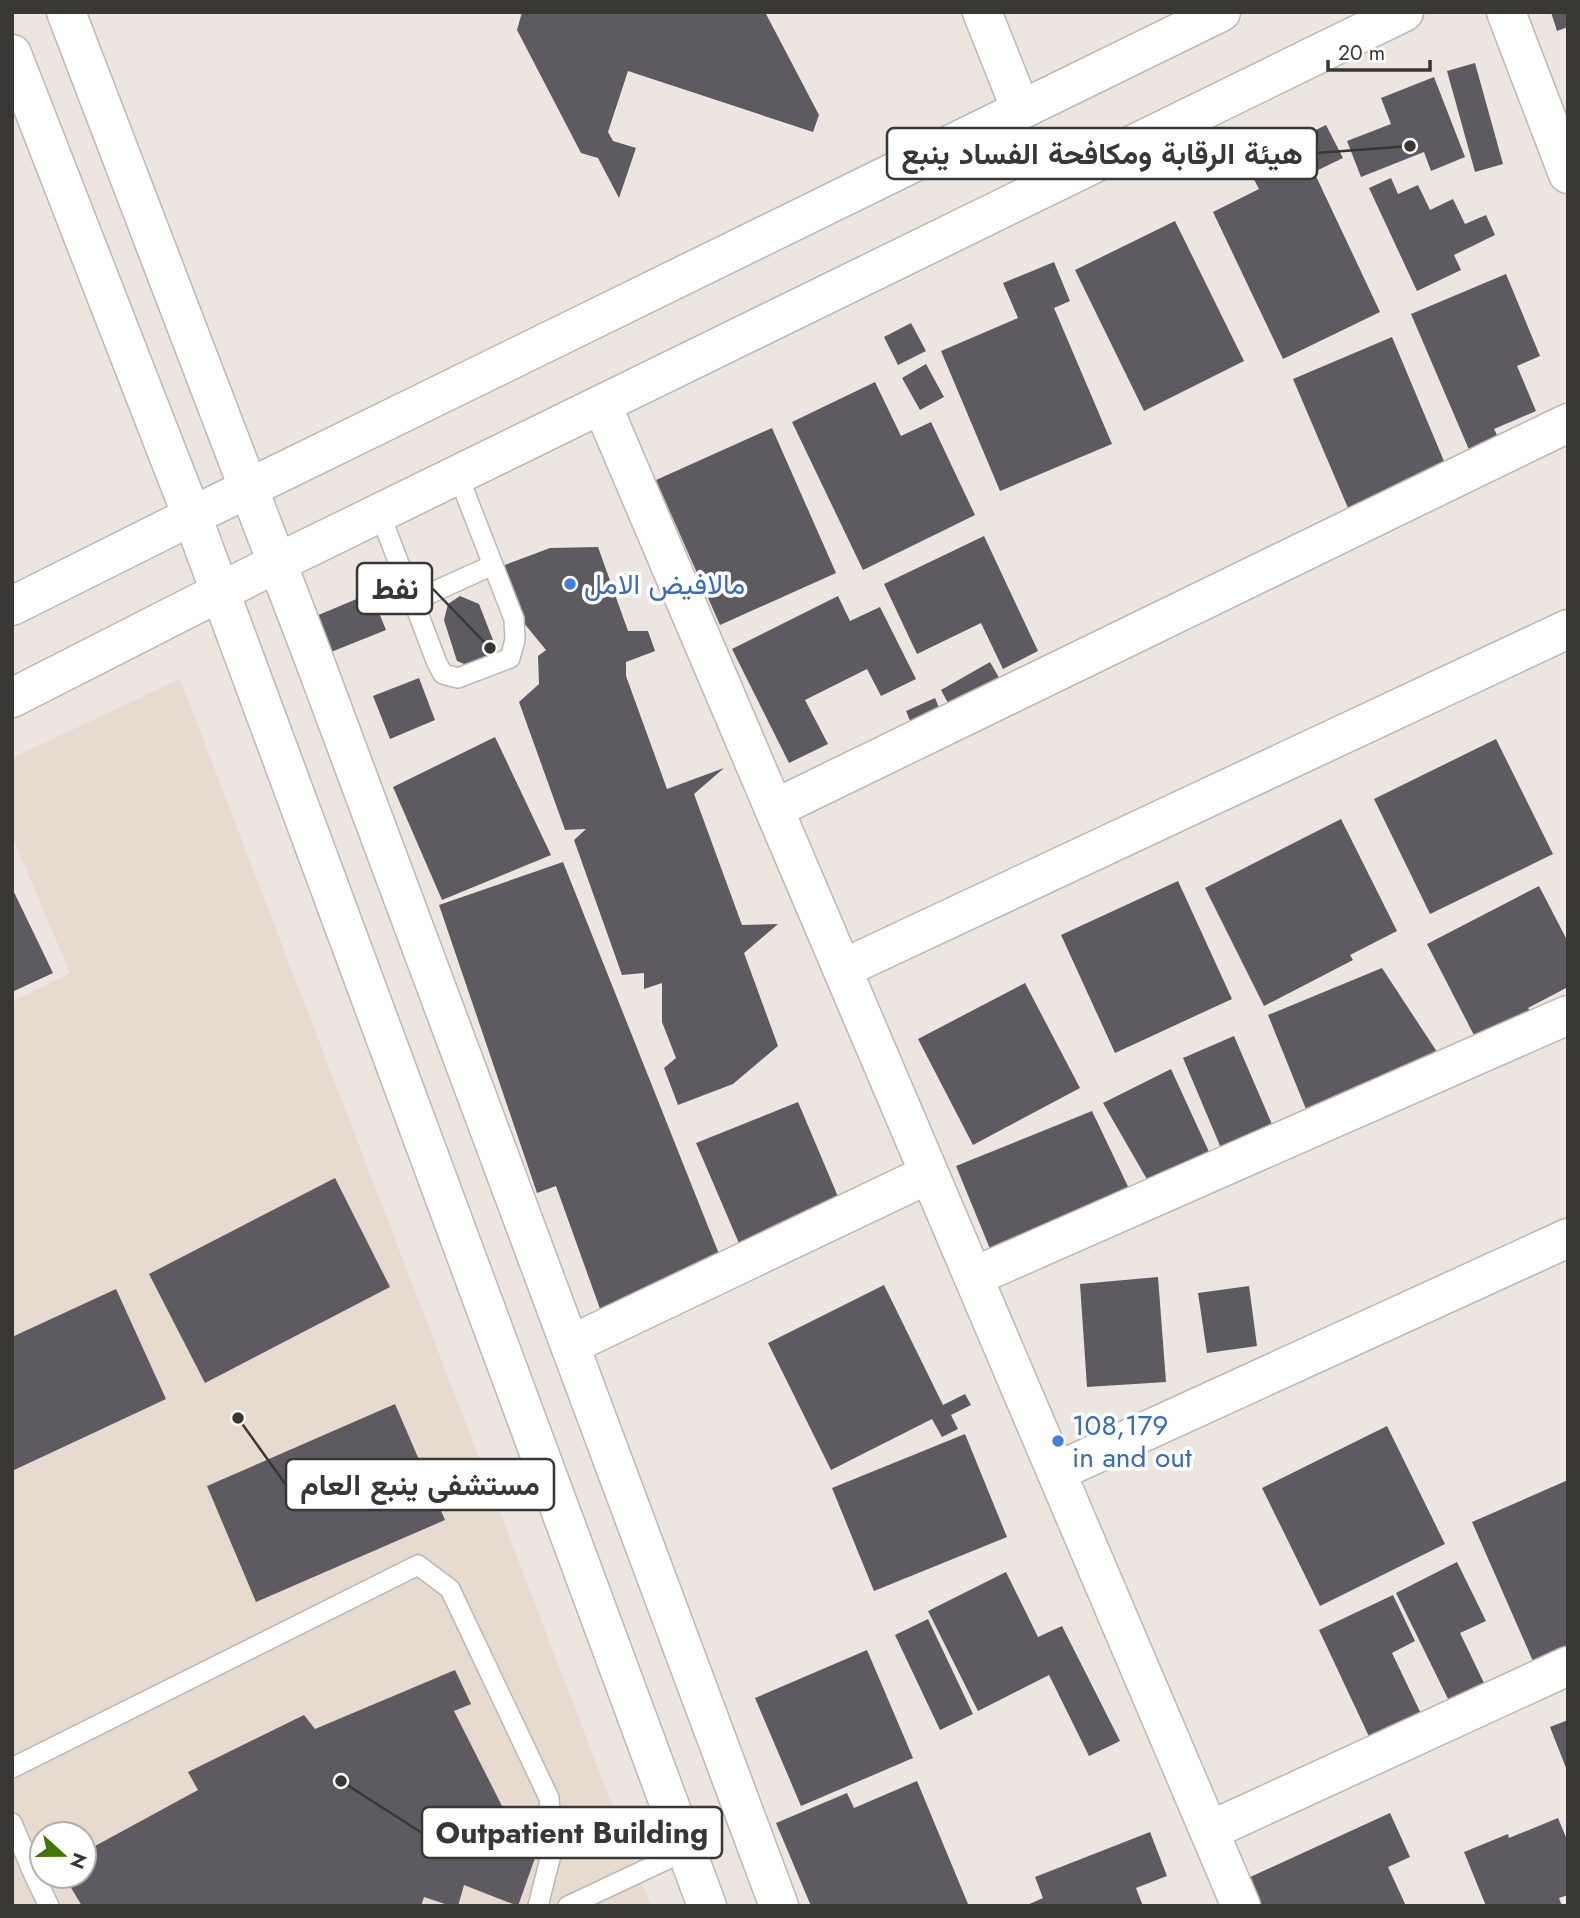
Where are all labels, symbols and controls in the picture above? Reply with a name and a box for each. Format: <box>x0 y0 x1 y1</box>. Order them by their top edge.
scale bar <box>1328 28 1430 72</box>
text: 20 m <box>1338 38 1385 68</box>
callout: هيئة الرقابة ومكافحة الفساد ينبع <box>887 128 1317 179</box>
text: هيئة الرقابة ومكافحة الفساد ينبع <box>901 132 1303 175</box>
callout: نفط <box>357 563 432 614</box>
place label: مالافيض الامل <box>584 564 745 605</box>
text: نفط <box>372 567 418 610</box>
marker: مالافيض الامل <box>562 576 578 592</box>
place label: 108,179 in and out <box>1072 1405 1192 1478</box>
marker: 108,179 in and out <box>1050 1433 1066 1449</box>
callout: مستشفى ينبع العام <box>286 1459 554 1510</box>
text: مستشفى ينبع العام <box>300 1463 540 1506</box>
callout: Outpatient Building <box>422 1807 722 1858</box>
text: Outpatient Building <box>436 1811 708 1854</box>
north arrow <box>28 1820 98 1890</box>
text: N <box>63 1849 94 1873</box>

